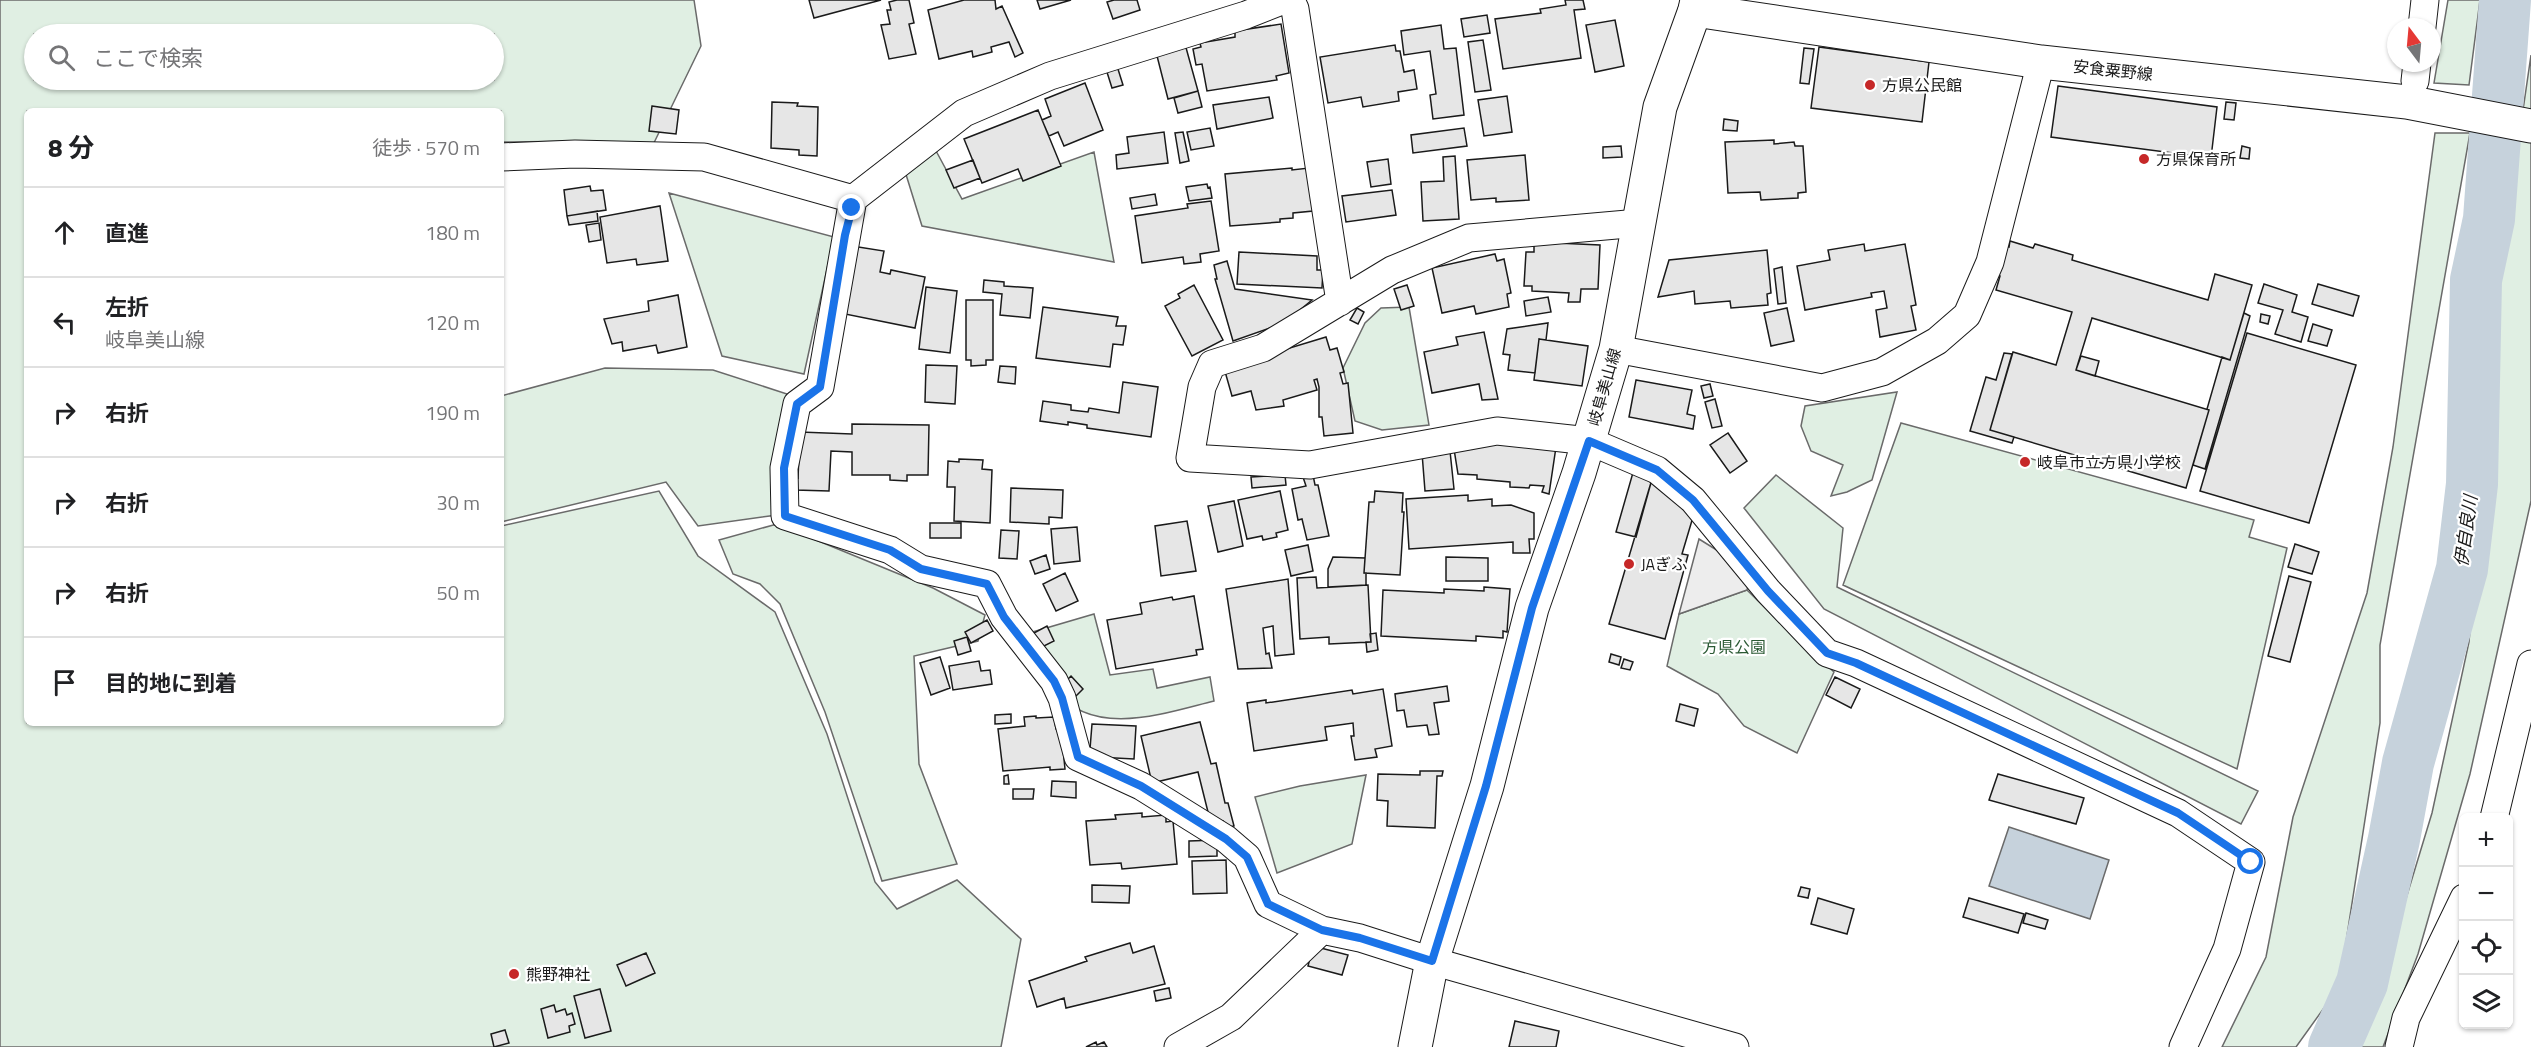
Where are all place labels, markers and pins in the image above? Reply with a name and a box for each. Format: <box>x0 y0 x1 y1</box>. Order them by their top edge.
place label: 方県公民館 <box>1882 73 1962 97</box>
marker: 方県公民館 <box>1863 78 1877 92</box>
place label: 方県保育所 <box>2156 147 2236 171</box>
marker: 方県保育所 <box>2137 152 2151 166</box>
place label: 岐阜市立方県小学校 <box>2037 450 2181 474</box>
marker: 岐阜市立方県小学校 <box>2018 455 2032 469</box>
place label: JAぎふ <box>1641 552 1687 576</box>
marker: JAぎふ <box>1622 557 1636 571</box>
place label: 熊野神社 <box>526 962 590 986</box>
marker: 熊野神社 <box>507 967 521 981</box>

